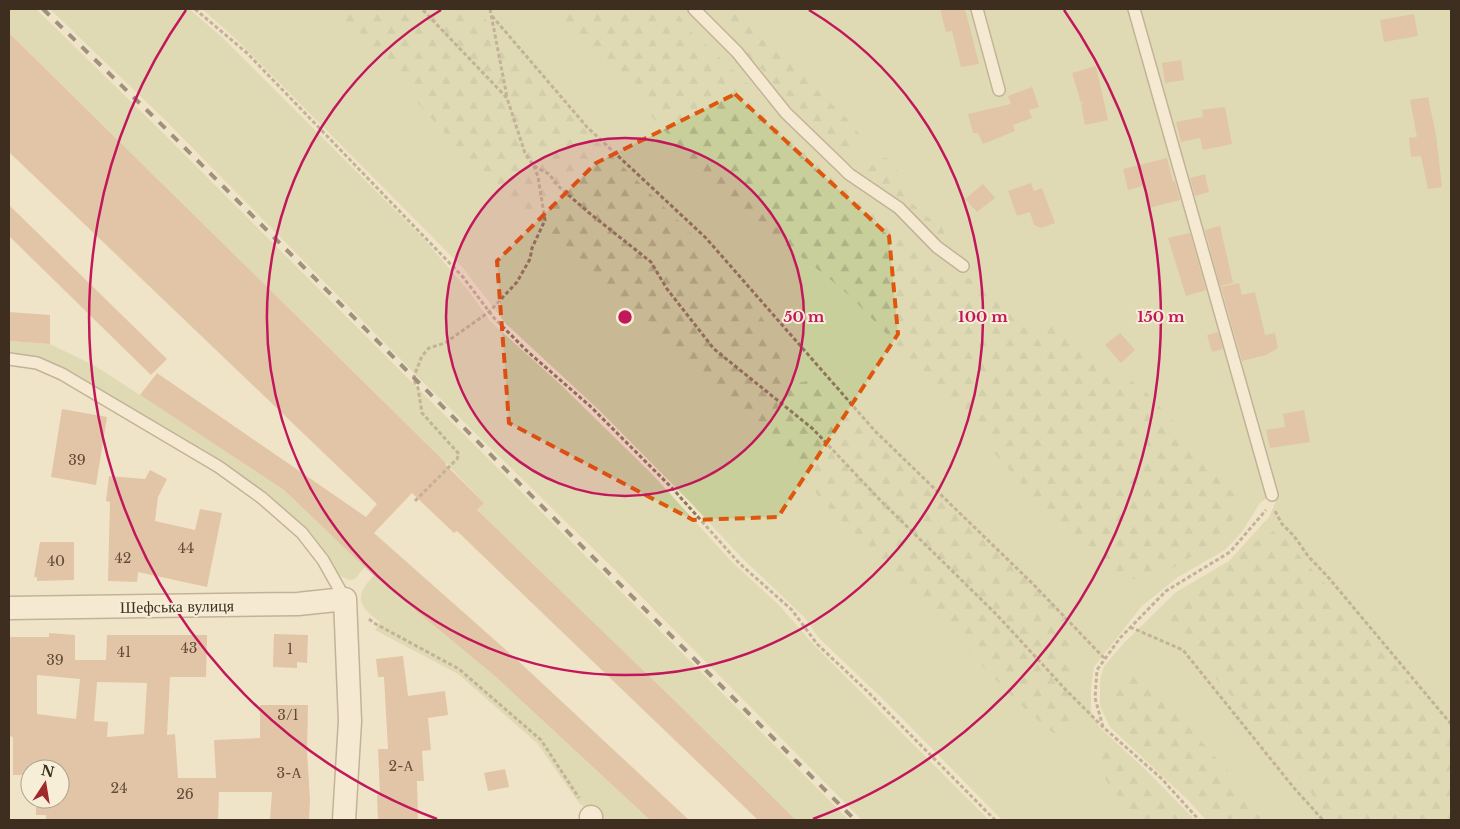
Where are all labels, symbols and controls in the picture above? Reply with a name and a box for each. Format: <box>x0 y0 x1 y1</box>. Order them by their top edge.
text: 50 m <box>784 307 825 326</box>
text: 100 m <box>958 307 1008 326</box>
text: 150 m <box>1137 307 1185 326</box>
centre of rings <box>616 308 634 326</box>
house number: 39 <box>68 451 86 469</box>
house number: 44 <box>178 539 194 557</box>
house number: 42 <box>115 549 131 567</box>
house number: 40 <box>47 552 65 570</box>
street label: Шефська вулиця <box>120 595 235 617</box>
house number: 43 <box>181 639 197 657</box>
house number: 1 <box>287 640 293 658</box>
house number: 41 <box>117 643 131 661</box>
house number: 39 <box>46 651 64 669</box>
house number: 3/1 <box>277 706 299 724</box>
house number: 2-А <box>388 757 414 775</box>
north arrow <box>20 759 70 809</box>
text: N <box>39 761 56 781</box>
house number: 3-А <box>276 764 302 782</box>
house number: 24 <box>111 779 127 797</box>
house number: 26 <box>176 785 194 803</box>

